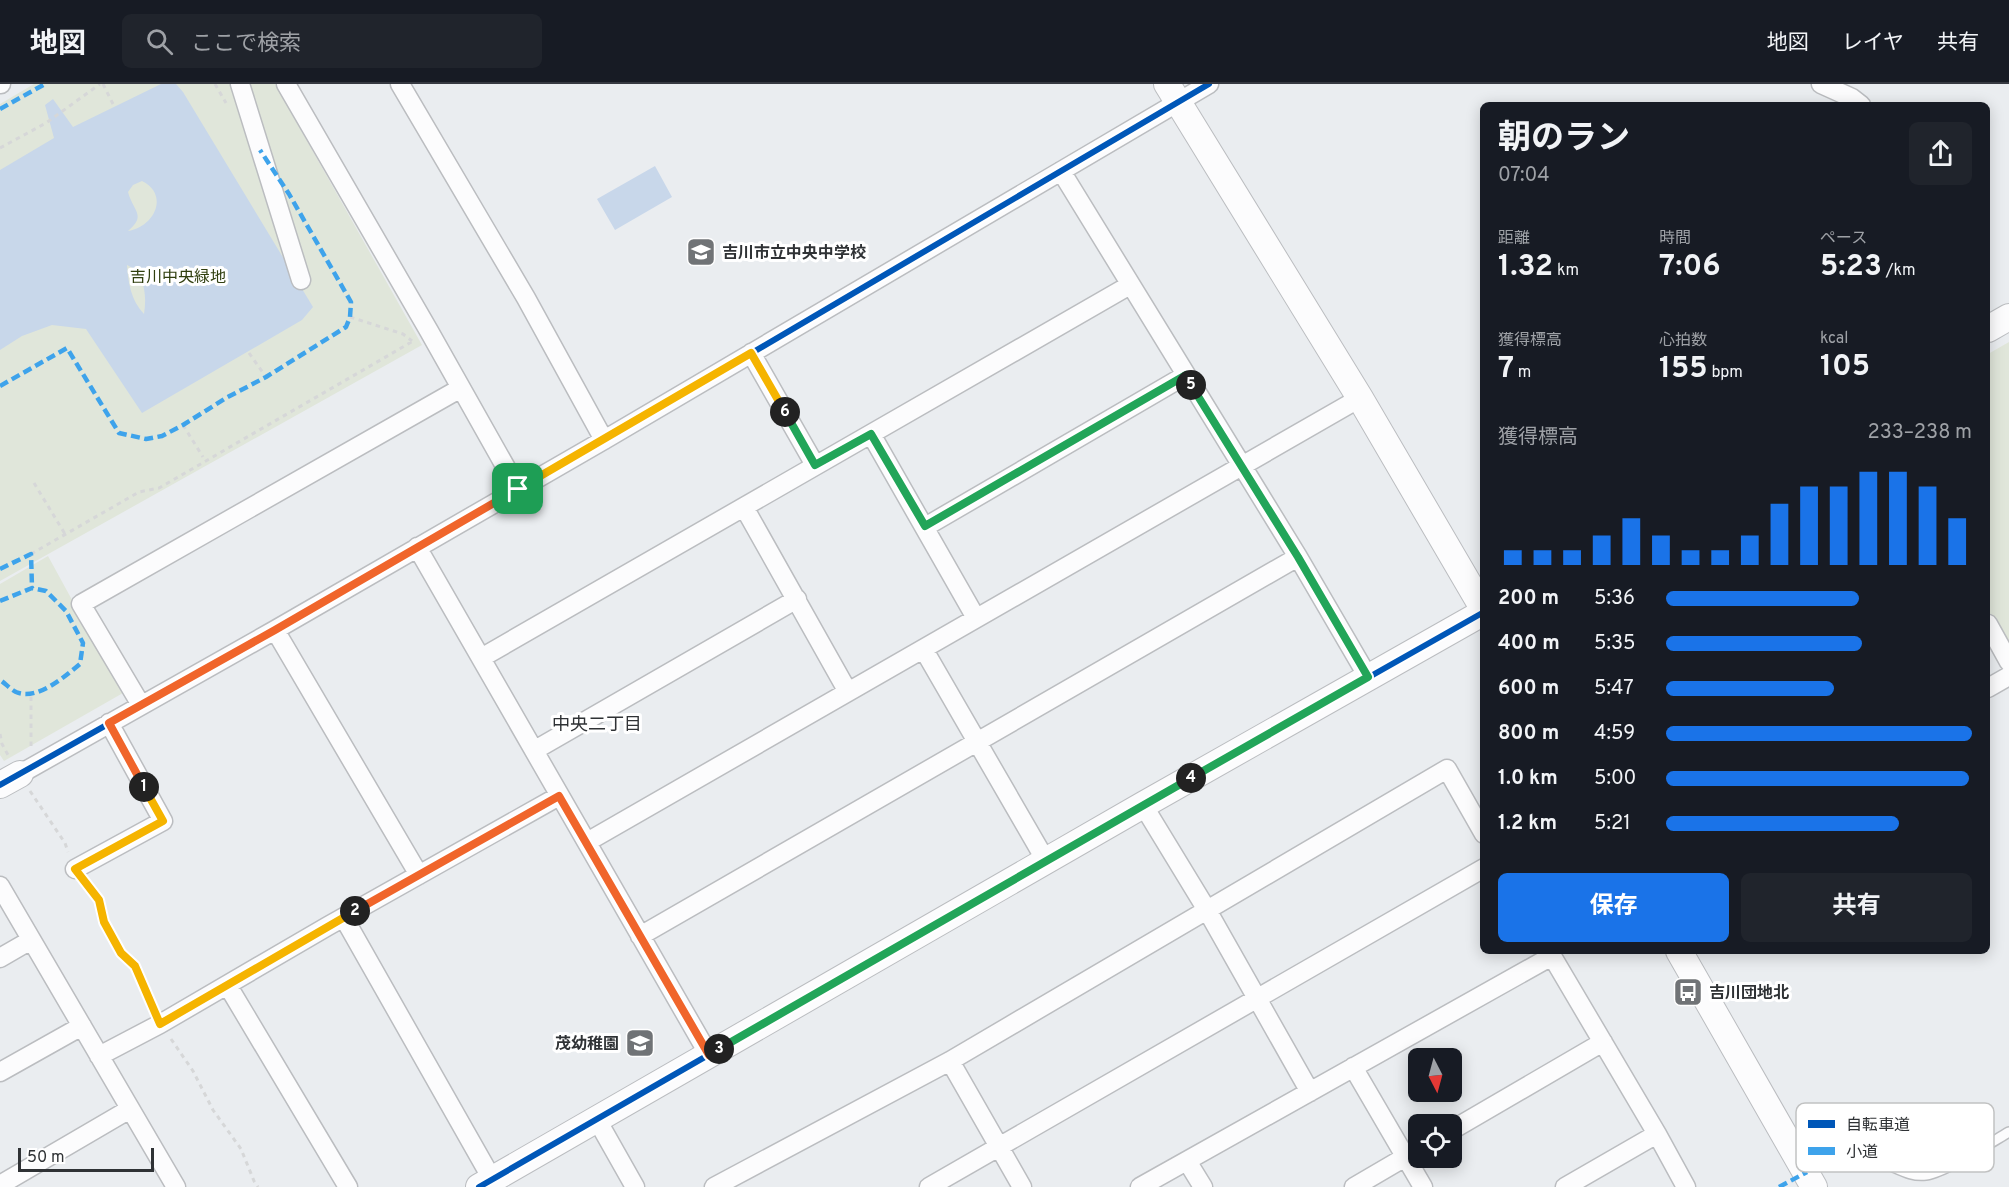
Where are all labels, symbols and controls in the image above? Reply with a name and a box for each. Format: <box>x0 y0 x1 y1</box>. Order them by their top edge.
search box <box>122 14 542 68</box>
icon: search <box>143 25 176 58</box>
text: 地図 <box>30 27 86 63</box>
text: 地図 <box>1767 30 1809 57</box>
text: レイヤ <box>1842 30 1904 57</box>
text: 共有 <box>1937 30 1979 57</box>
text: ここで検索 <box>191 31 301 58</box>
text: 朝のラン <box>1498 119 1630 161</box>
button: share <box>1909 122 1972 185</box>
text: 07:04 <box>1498 163 1550 189</box>
text: 距離 <box>1498 229 1530 249</box>
text: 時間 <box>1659 229 1691 249</box>
text: ペース <box>1820 229 1867 249</box>
school or university icon: 吉川市立中央中学校 <box>685 236 717 268</box>
place label: 吉川市立中央中学校 <box>722 244 866 264</box>
text: 1.32 <box>1498 249 1553 286</box>
text: 7:06 <box>1659 249 1721 286</box>
text: 5:23 <box>1820 249 1882 286</box>
text: km <box>1553 261 1579 281</box>
text: /km <box>1882 261 1916 281</box>
park label: 吉川中央緑地 <box>130 268 226 288</box>
text: kcal <box>1820 329 1848 349</box>
text: 獲得標高 <box>1498 331 1562 351</box>
text: 心拍数 <box>1659 331 1707 351</box>
text: 105 <box>1820 349 1870 386</box>
text: 7 <box>1498 351 1514 388</box>
text: 155 <box>1659 351 1708 388</box>
text: m <box>1514 363 1531 383</box>
text: bpm <box>1708 363 1743 383</box>
pin: 5 <box>1176 370 1206 400</box>
text: 5 <box>1186 375 1196 395</box>
pin: 6 <box>770 397 800 427</box>
text: 6 <box>780 402 790 422</box>
text: 233–238 m <box>1867 420 1972 446</box>
text: 獲得標高 <box>1498 425 1578 451</box>
pin <box>492 463 543 514</box>
icon: arrive <box>501 472 534 505</box>
text: 200 m <box>1498 586 1559 612</box>
text: 5:36 <box>1594 586 1635 612</box>
text: 400 m <box>1498 631 1560 657</box>
text: 5:35 <box>1594 631 1635 657</box>
text: 600 m <box>1498 676 1559 702</box>
text: 5:47 <box>1594 676 1634 702</box>
district label: 中央二丁目 <box>552 714 642 737</box>
text: 800 m <box>1498 721 1559 747</box>
text: 4:59 <box>1594 721 1635 747</box>
pin: 4 <box>1176 763 1206 793</box>
text: 1.0 km <box>1498 766 1558 792</box>
text: 5:00 <box>1594 766 1636 792</box>
text: 4 <box>1186 768 1196 788</box>
pin: 1 <box>129 772 159 802</box>
text: 1 <box>141 777 147 797</box>
text: 1.2 km <box>1498 811 1557 837</box>
text: 5:21 <box>1594 811 1631 837</box>
button: 保存 <box>1498 873 1729 942</box>
button: 共有 <box>1741 873 1972 942</box>
pin: 2 <box>340 896 370 926</box>
text: 2 <box>350 901 360 921</box>
bus stop icon: 吉川団地北 <box>1672 976 1704 1008</box>
place label: 吉川団地北 <box>1709 984 1789 1004</box>
school or university icon: 茂幼稚園 <box>624 1027 656 1059</box>
pin: 3 <box>704 1034 734 1064</box>
place label: 茂幼稚園 <box>555 1035 619 1055</box>
text: 3 <box>714 1039 724 1059</box>
north arrow <box>1408 1048 1462 1102</box>
map controls <box>1408 1048 1462 1168</box>
legend <box>1796 1103 1994 1172</box>
button: locate <box>1408 1114 1462 1168</box>
text: 自転車道 <box>1846 1116 1910 1136</box>
text: 小道 <box>1846 1143 1878 1163</box>
scale bar <box>18 1145 154 1172</box>
text: 50 m <box>27 1148 65 1168</box>

